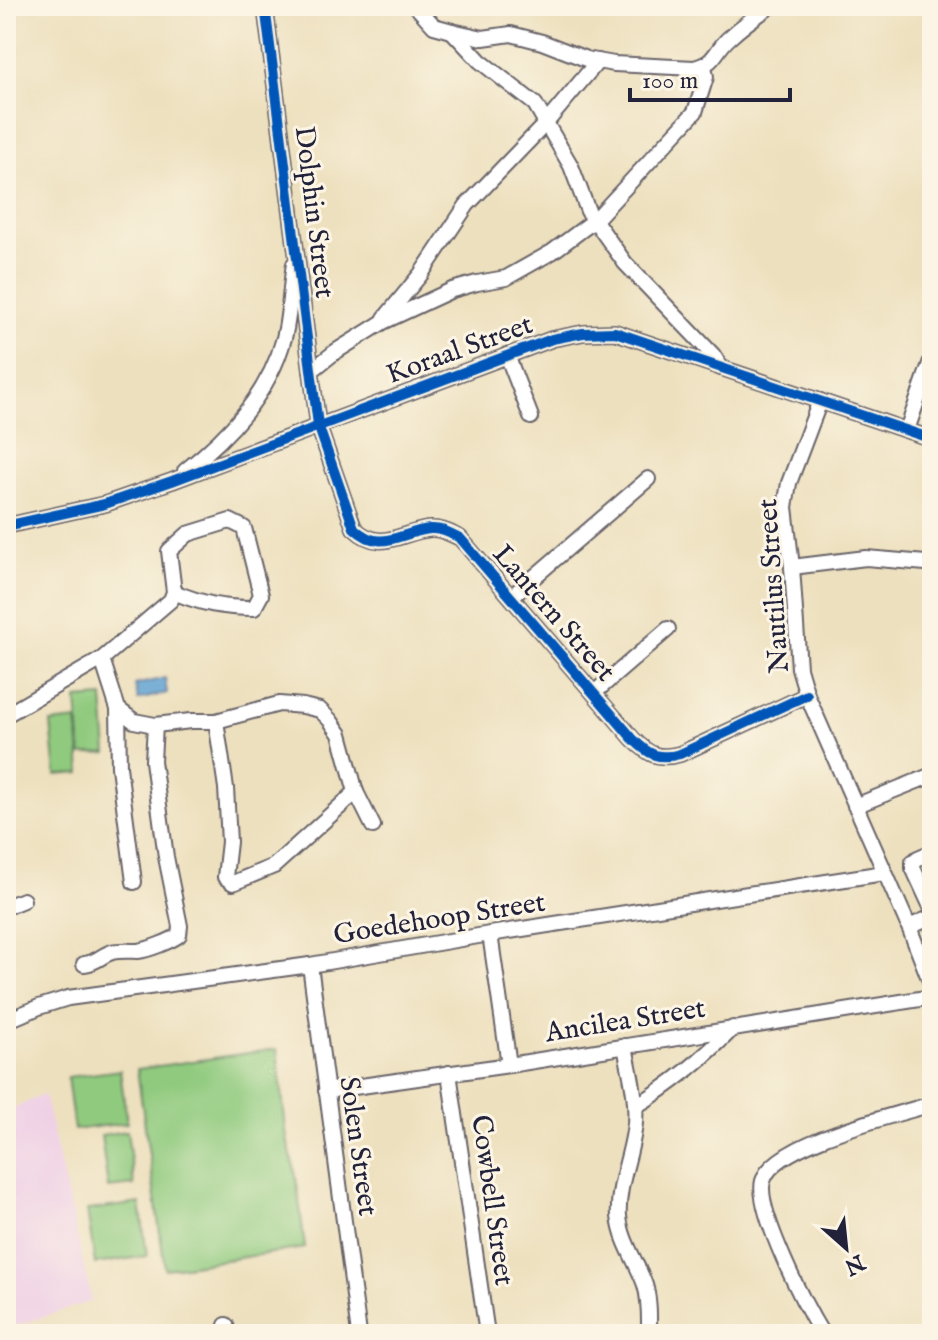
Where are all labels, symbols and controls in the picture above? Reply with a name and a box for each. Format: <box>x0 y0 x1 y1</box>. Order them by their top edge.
scale bar <box>630 52 790 102</box>
text: 100 m <box>642 66 698 97</box>
street label: Dolphin Street <box>286 124 341 301</box>
street label: Koraal Street <box>382 308 538 393</box>
street label: Nautilus Street <box>751 497 798 674</box>
street label: Lantern Street <box>484 538 622 690</box>
street label: Goedehoop Street <box>331 885 548 953</box>
street label: Ancilea Street <box>542 991 708 1052</box>
street label: Solen Street <box>330 1074 385 1219</box>
street label: Cowbell Street <box>462 1113 521 1288</box>
north arrow <box>806 1208 886 1288</box>
text: N <box>839 1247 870 1281</box>

